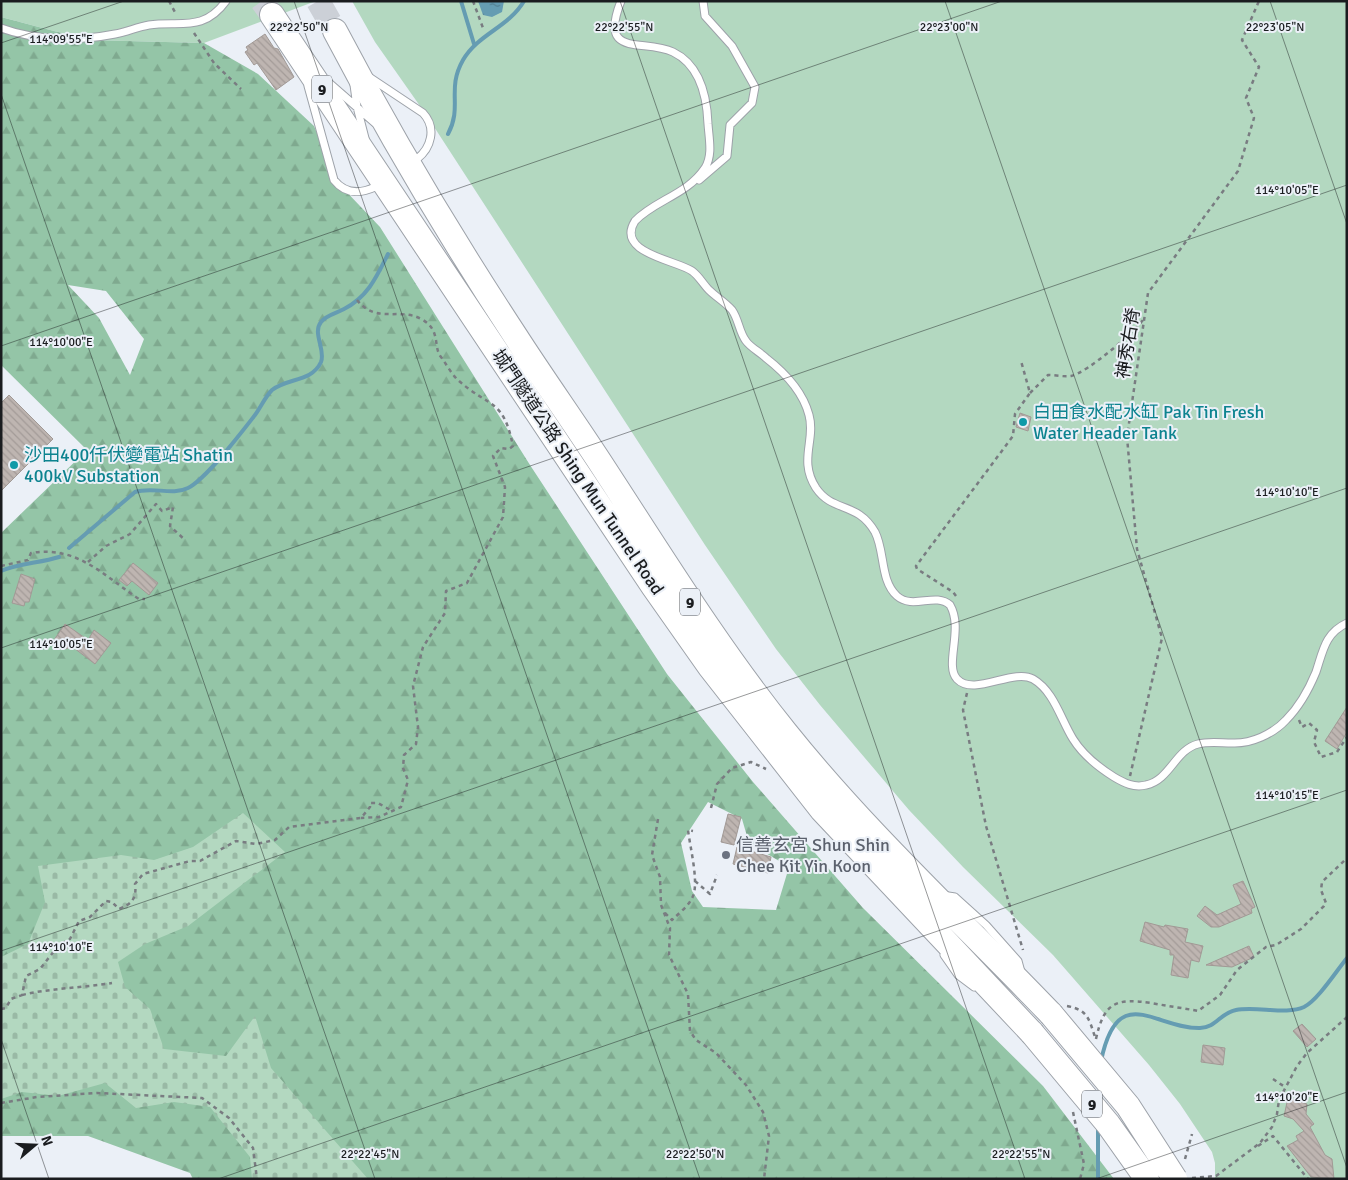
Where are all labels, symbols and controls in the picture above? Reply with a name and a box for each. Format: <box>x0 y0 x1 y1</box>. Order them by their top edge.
text: 22°22'50"N <box>270 20 328 35</box>
text: 22°22'55"N <box>595 20 653 35</box>
text: 22°23'00"N <box>920 20 978 35</box>
text: 22°23'05"N <box>1246 20 1304 35</box>
text: 114°09'55"E <box>29 32 93 47</box>
road number: 9 <box>312 76 332 102</box>
text: 114°10'05"E <box>1255 183 1319 198</box>
street label: 神秀右脊 <box>1112 306 1144 380</box>
text: 114°10'00"E <box>29 335 93 350</box>
street label: 城門隧道公路 Shing Mun Tunnel Road <box>487 345 669 599</box>
place label: 白田食水配水缸 Pak Tin Fresh Water Header Tank <box>1033 401 1264 444</box>
marker: 白田食水配水缸 Pak Tin Fresh Water Header Tank <box>1017 416 1029 428</box>
place label: 沙田400仟伏變電站 Shatin 400kV Substation <box>24 444 233 487</box>
marker: 沙田400仟伏變電站 Shatin 400kV Substation <box>8 459 20 471</box>
text: 114°10'10"E <box>1255 485 1319 500</box>
road number: 9 <box>680 588 700 616</box>
text: 114°10'05"E <box>29 637 93 652</box>
text: 114°10'15"E <box>1255 788 1319 803</box>
place label: 信善玄宮 Shun Shin Chee Kit Yin Koon <box>736 834 890 877</box>
marker: 信善玄宮 Shun Shin Chee Kit Yin Koon <box>720 849 732 861</box>
text: 114°10'10"E <box>29 940 93 955</box>
road number: 9 <box>1082 1090 1102 1118</box>
text: 114°10'20"E <box>1255 1090 1319 1105</box>
north arrow <box>10 1120 60 1170</box>
text: N <box>37 1134 56 1148</box>
text: 22°22'45"N <box>341 1147 399 1162</box>
text: 22°22'50"N <box>666 1147 724 1162</box>
text: 22°22'55"N <box>992 1147 1050 1162</box>

